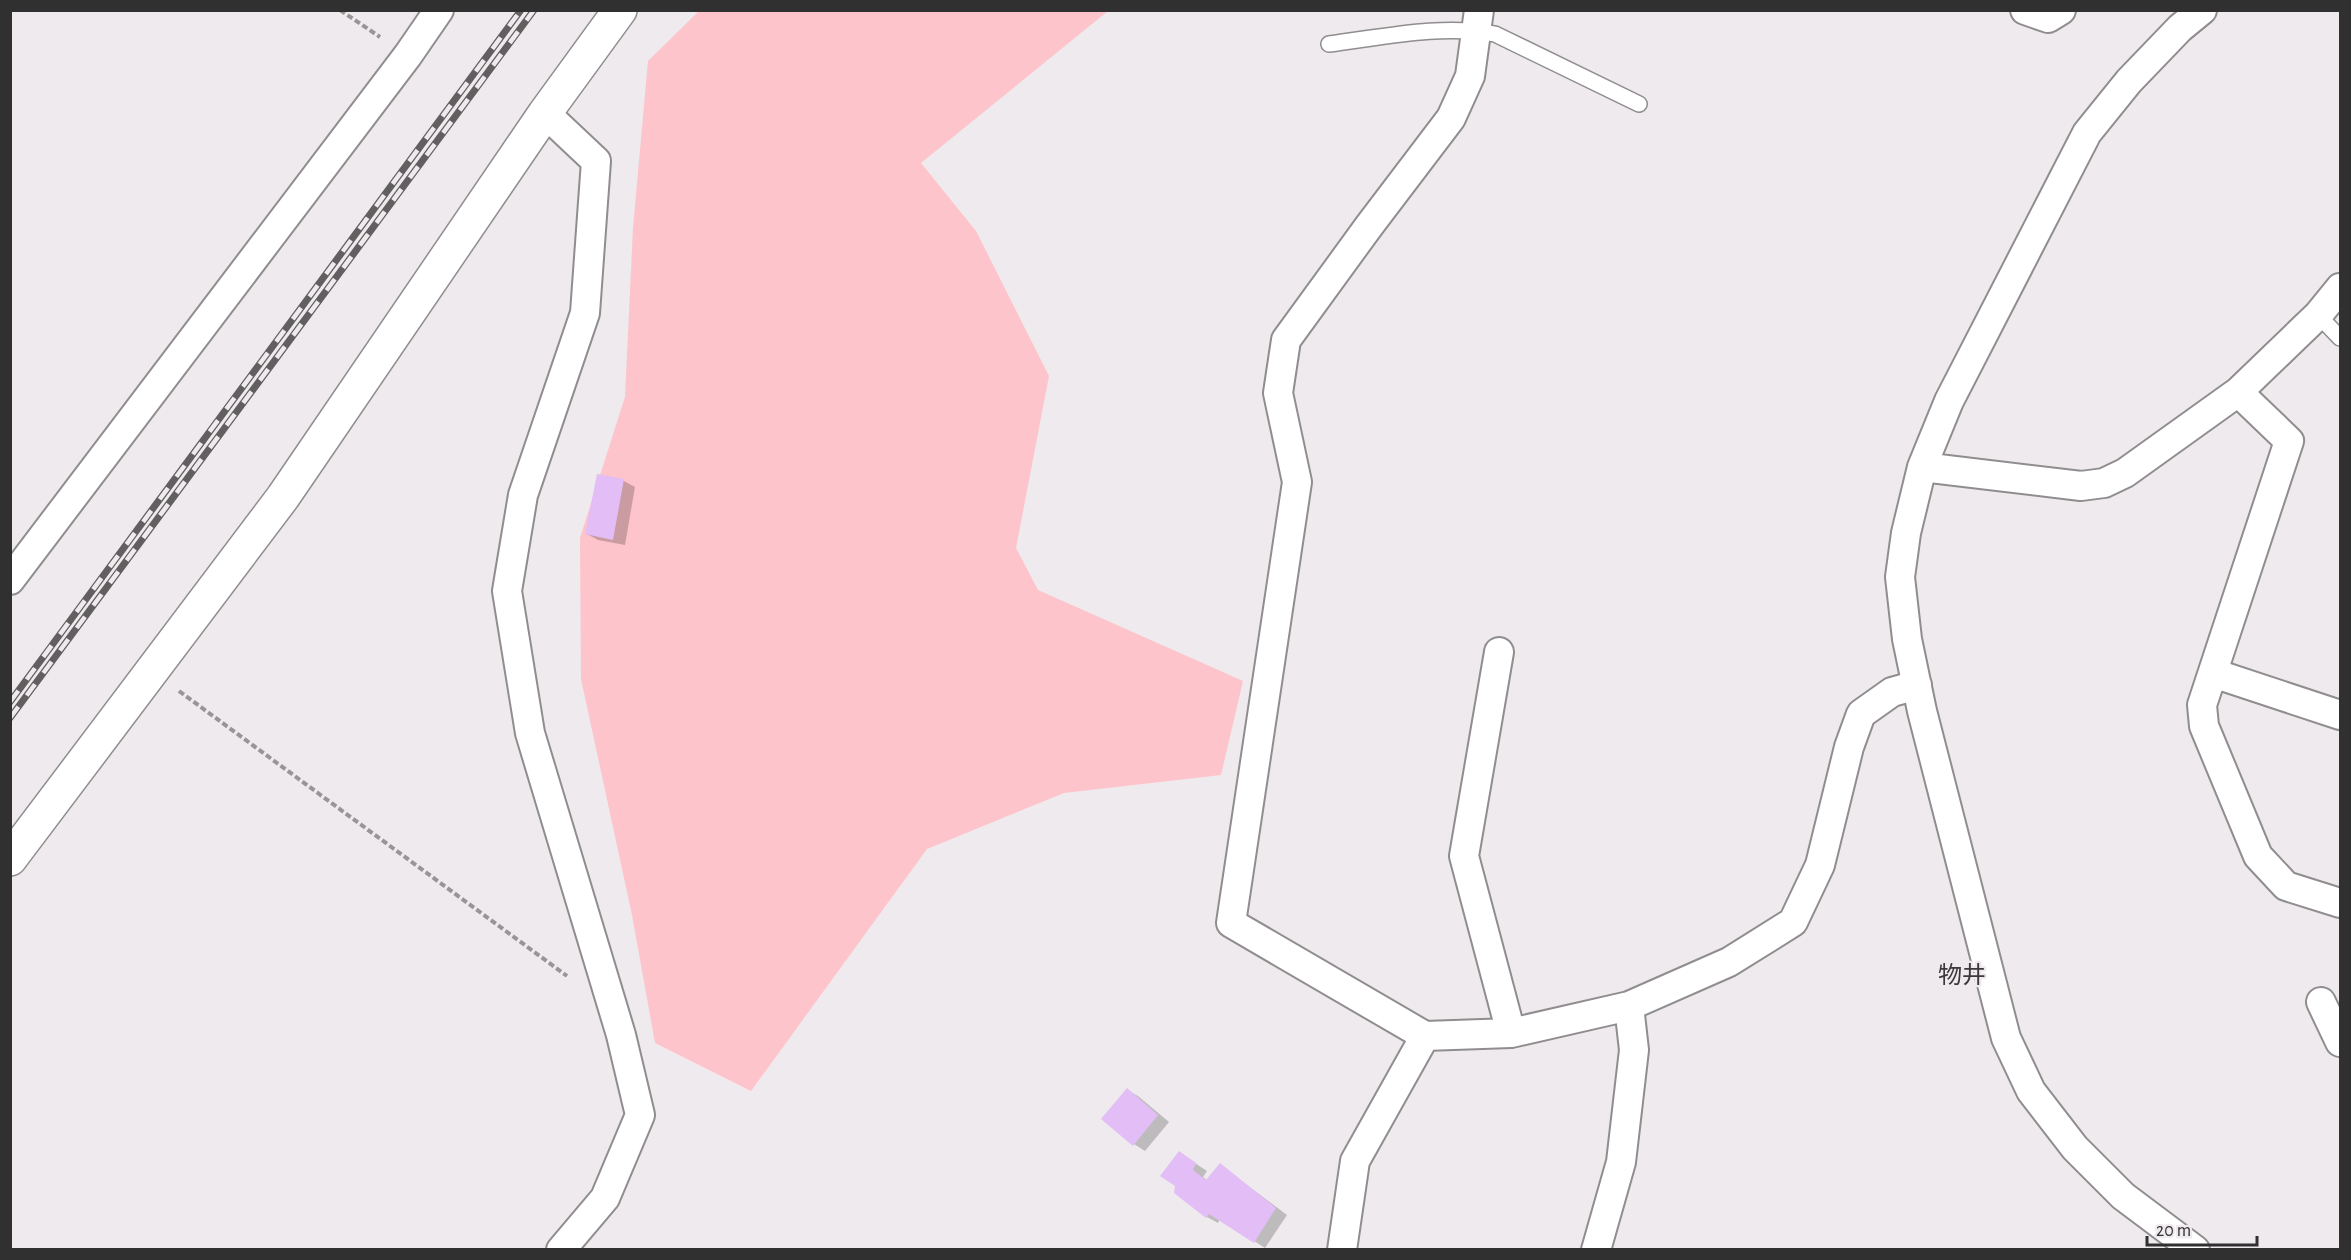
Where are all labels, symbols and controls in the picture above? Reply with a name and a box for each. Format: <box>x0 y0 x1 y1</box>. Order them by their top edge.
district label: 物井 <box>1938 963 1986 988</box>
scale bar <box>2147 1209 2256 1247</box>
text: 20 m <box>2156 1222 2191 1240</box>

